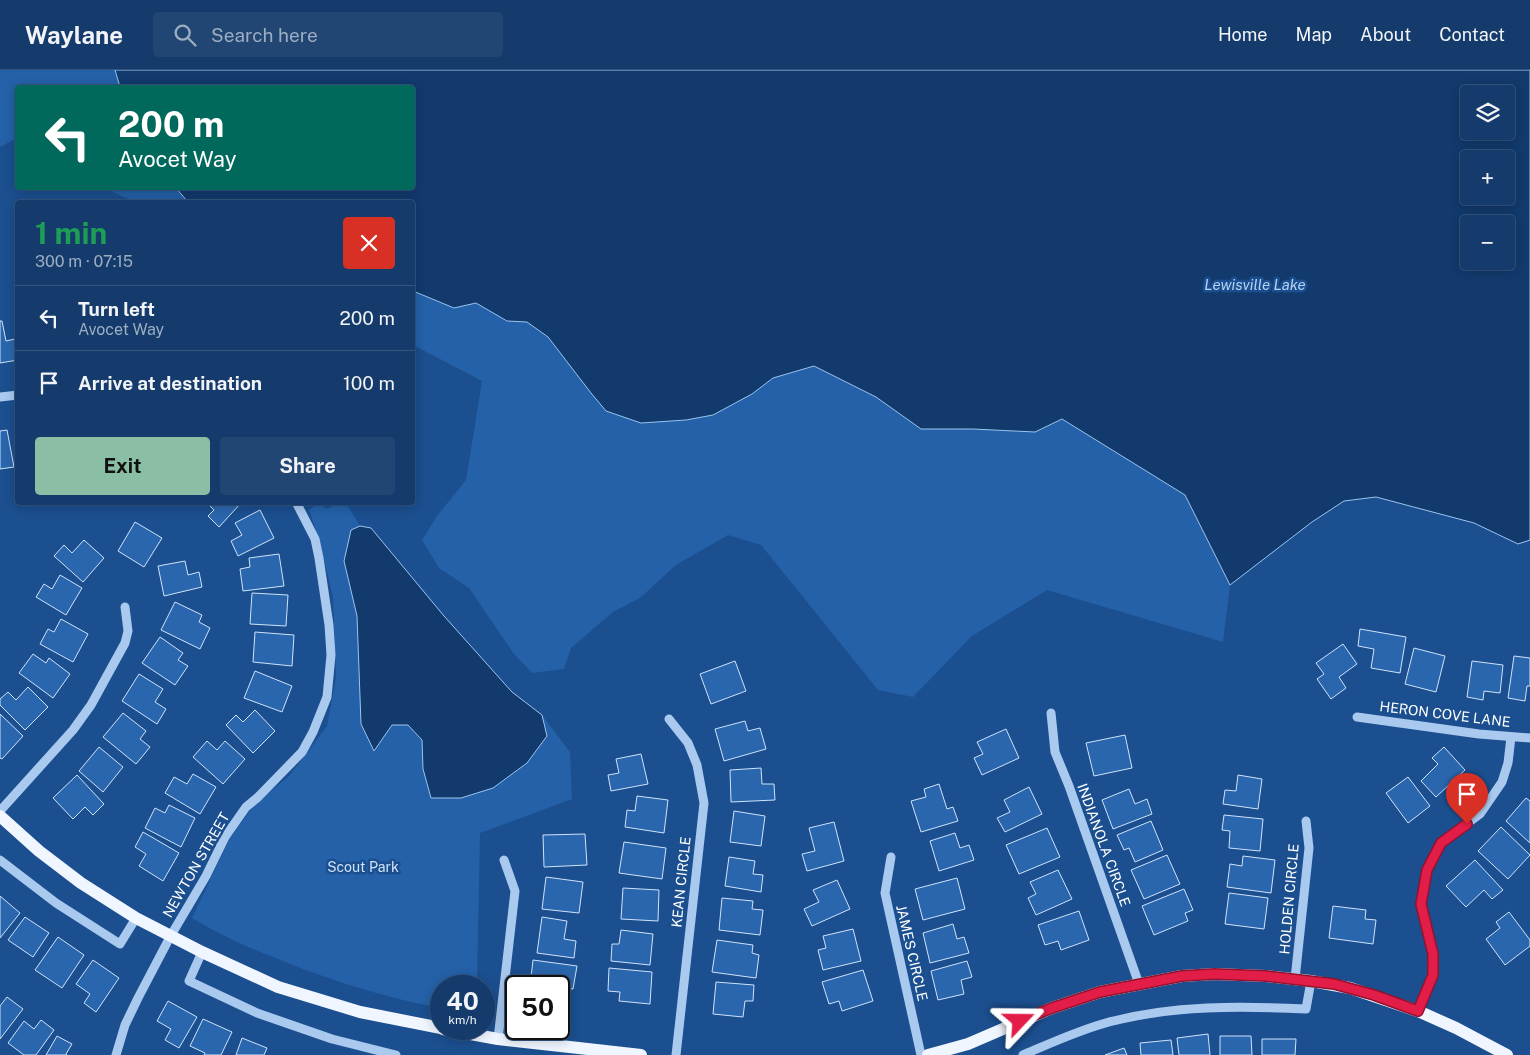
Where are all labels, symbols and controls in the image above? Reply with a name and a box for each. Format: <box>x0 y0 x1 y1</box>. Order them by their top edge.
search box <box>153 12 503 57</box>
text: Waylane <box>25 21 123 49</box>
icon: search <box>171 21 199 49</box>
text: Search here <box>211 24 318 46</box>
text: Home <box>1218 24 1268 45</box>
text: Map <box>1296 24 1332 45</box>
text: About <box>1360 24 1411 45</box>
text: Contact <box>1439 24 1505 45</box>
map controls <box>1460 85 1515 270</box>
button: layers <box>1460 85 1515 140</box>
text: 200 m <box>118 104 224 145</box>
icon: left <box>35 105 100 170</box>
text: Avocet Way <box>118 146 236 172</box>
button: + <box>1460 150 1515 205</box>
text: 1 min <box>35 215 107 251</box>
button: − <box>1460 215 1515 270</box>
button: close <box>343 217 395 269</box>
text: 300 m · 07:15 <box>35 252 133 271</box>
water label: Lewisville Lake <box>1204 276 1306 293</box>
text: Turn left <box>78 298 155 320</box>
icon: left <box>35 304 63 332</box>
text: 200 m <box>339 307 395 329</box>
text: Avocet Way <box>78 320 164 339</box>
icon: arrive <box>35 369 63 397</box>
text: Arrive at destination <box>78 372 262 394</box>
text: 100 m <box>343 372 395 394</box>
button: Exit <box>35 437 210 495</box>
button: Share <box>220 437 395 495</box>
street label: HERON COVE LANE <box>1379 698 1511 730</box>
pin <box>1446 773 1488 824</box>
icon: arrive <box>1453 780 1481 808</box>
street label: INDIANOLA CIRCLE <box>1074 781 1134 909</box>
street label: NEWTON STREET <box>159 810 233 920</box>
street label: KEAN CIRCLE <box>668 836 694 928</box>
street label: HOLDEN CIRCLE <box>1276 843 1302 955</box>
park label: Scout Park <box>327 859 399 875</box>
street label: JAMES CIRCLE <box>893 903 931 1003</box>
speed limit sign: 50 <box>505 975 570 1040</box>
text: 40 <box>446 986 479 1016</box>
position arrow <box>993 994 1045 1046</box>
text: km/h <box>448 1013 477 1027</box>

